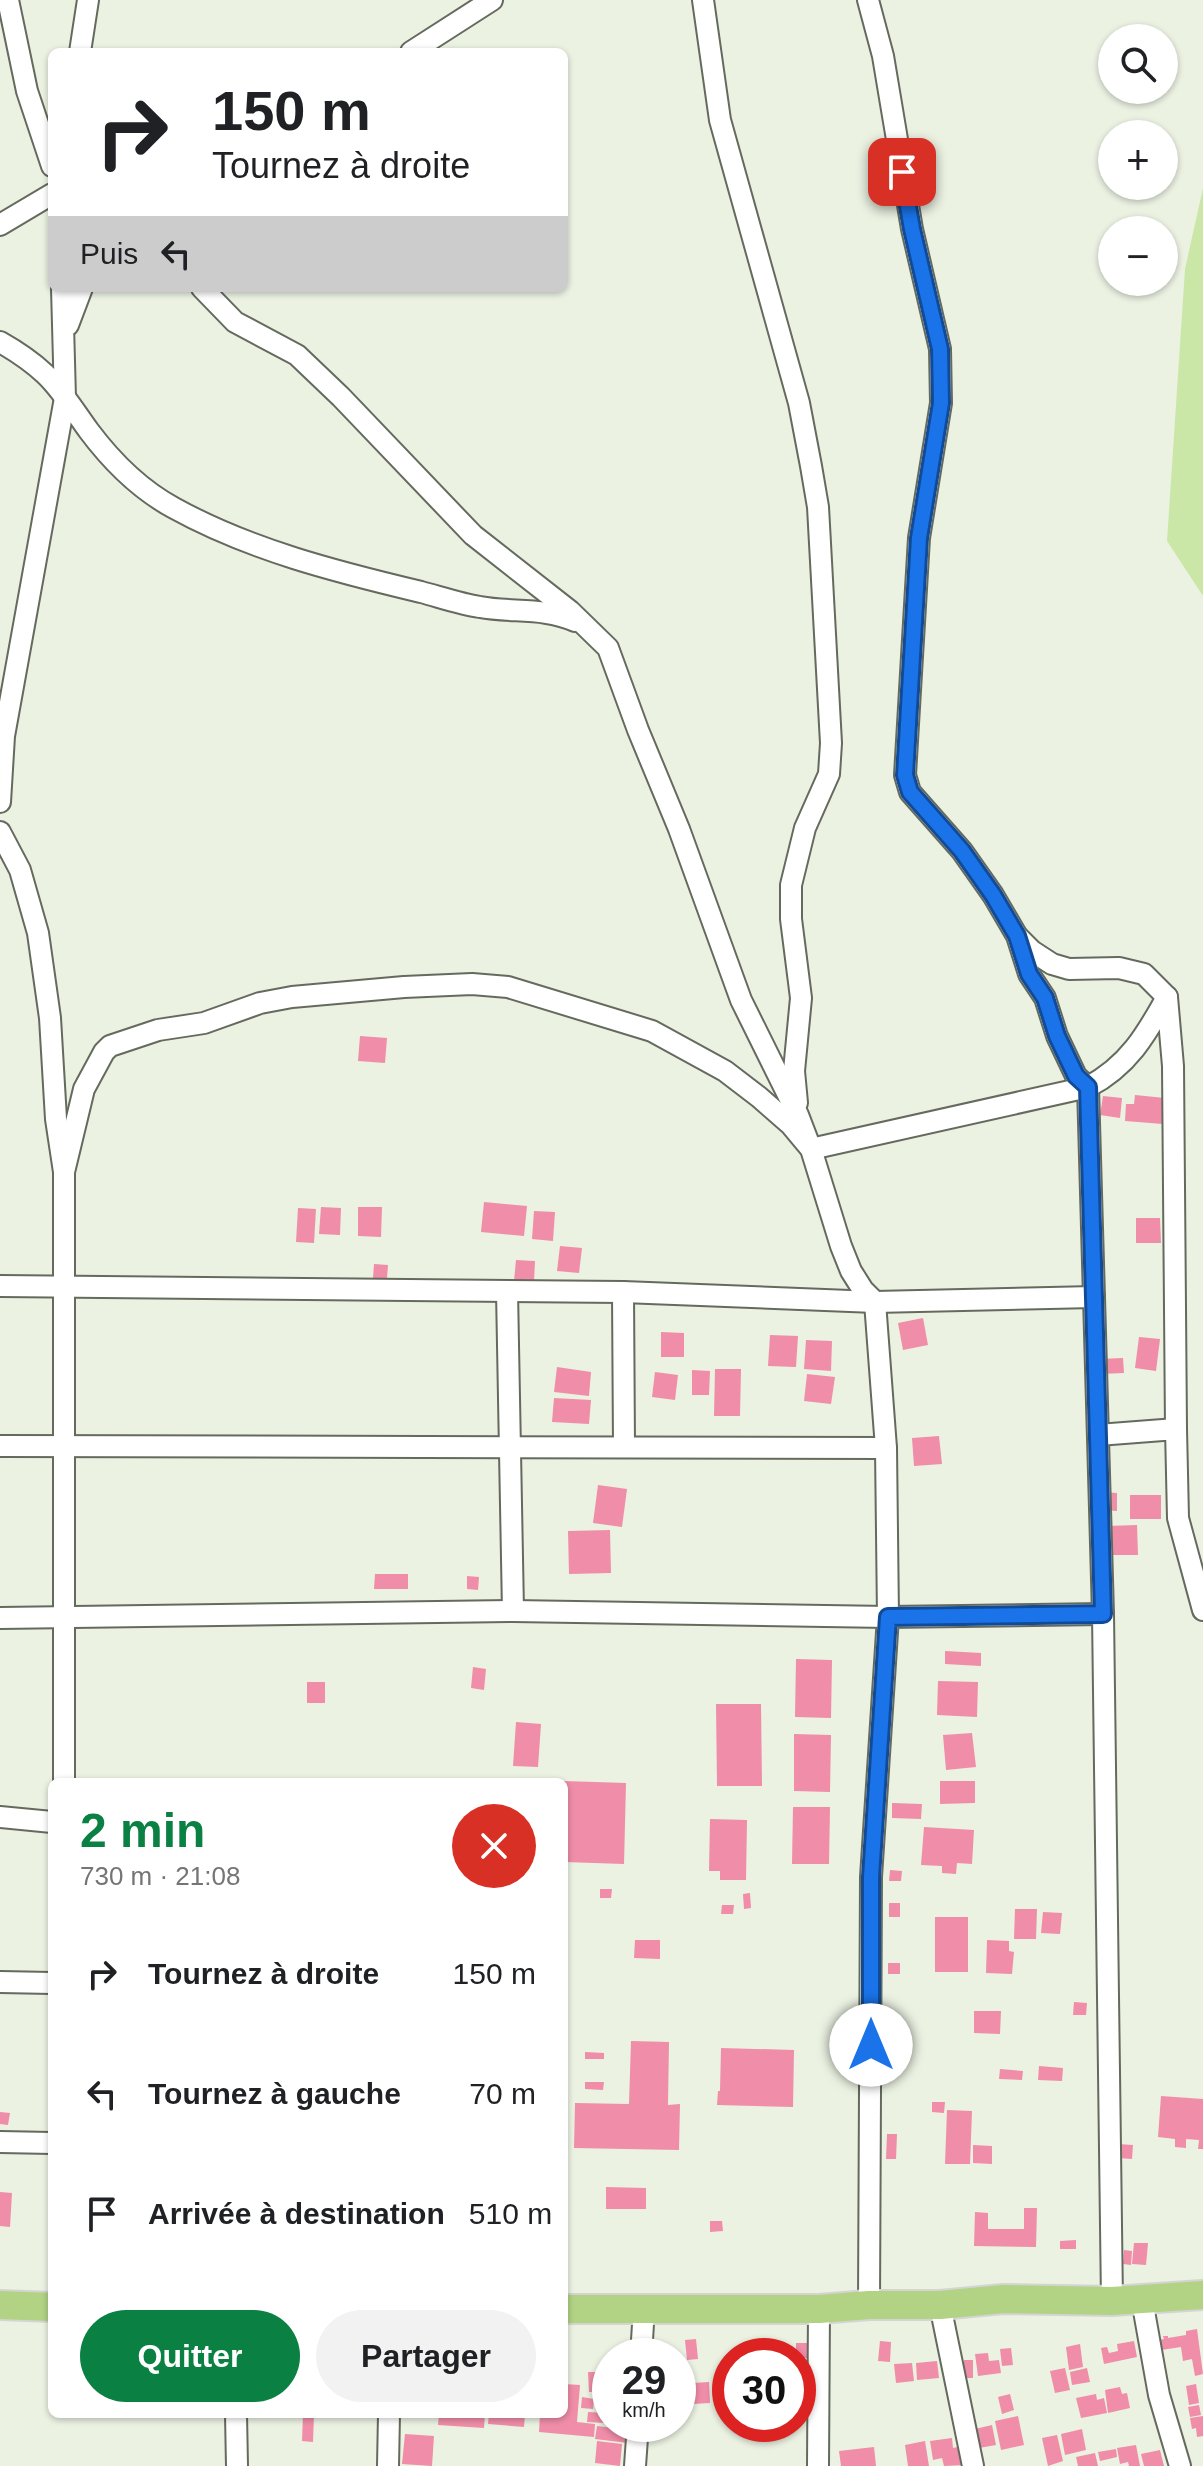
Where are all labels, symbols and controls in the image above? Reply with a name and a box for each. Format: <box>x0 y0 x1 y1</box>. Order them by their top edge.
map controls <box>1098 24 1178 296</box>
button: search <box>1098 24 1178 104</box>
text: 150 m <box>212 79 371 142</box>
icon: right <box>80 80 184 184</box>
button: + <box>1098 120 1178 200</box>
pin <box>868 138 936 206</box>
text: Tournez à droite <box>212 145 470 186</box>
icon: arrive <box>880 150 924 194</box>
button: − <box>1098 216 1178 296</box>
icon: left <box>154 232 198 276</box>
text: Puis <box>80 237 138 270</box>
text: 2 min <box>80 1804 205 1857</box>
button: close <box>452 1804 536 1888</box>
text: 730 m · 21:08 <box>80 1861 240 1891</box>
icon: right <box>80 1952 124 1996</box>
text: Tournez à droite <box>148 1957 379 1990</box>
text: 150 m <box>453 1957 536 1990</box>
position arrow <box>829 2003 913 2087</box>
icon: left <box>80 2072 124 2116</box>
text: Tournez à gauche <box>148 2077 401 2110</box>
text: 70 m <box>469 2077 536 2110</box>
icon: arrive <box>80 2192 124 2236</box>
text: Arrivée à destination <box>148 2197 445 2230</box>
text: 510 m <box>469 2197 552 2230</box>
button: Quitter <box>80 2310 300 2402</box>
button: Partager <box>316 2310 536 2402</box>
speed limit sign: 30 <box>712 2338 816 2442</box>
text: 29 <box>622 2358 666 2402</box>
text: km/h <box>622 2399 666 2421</box>

